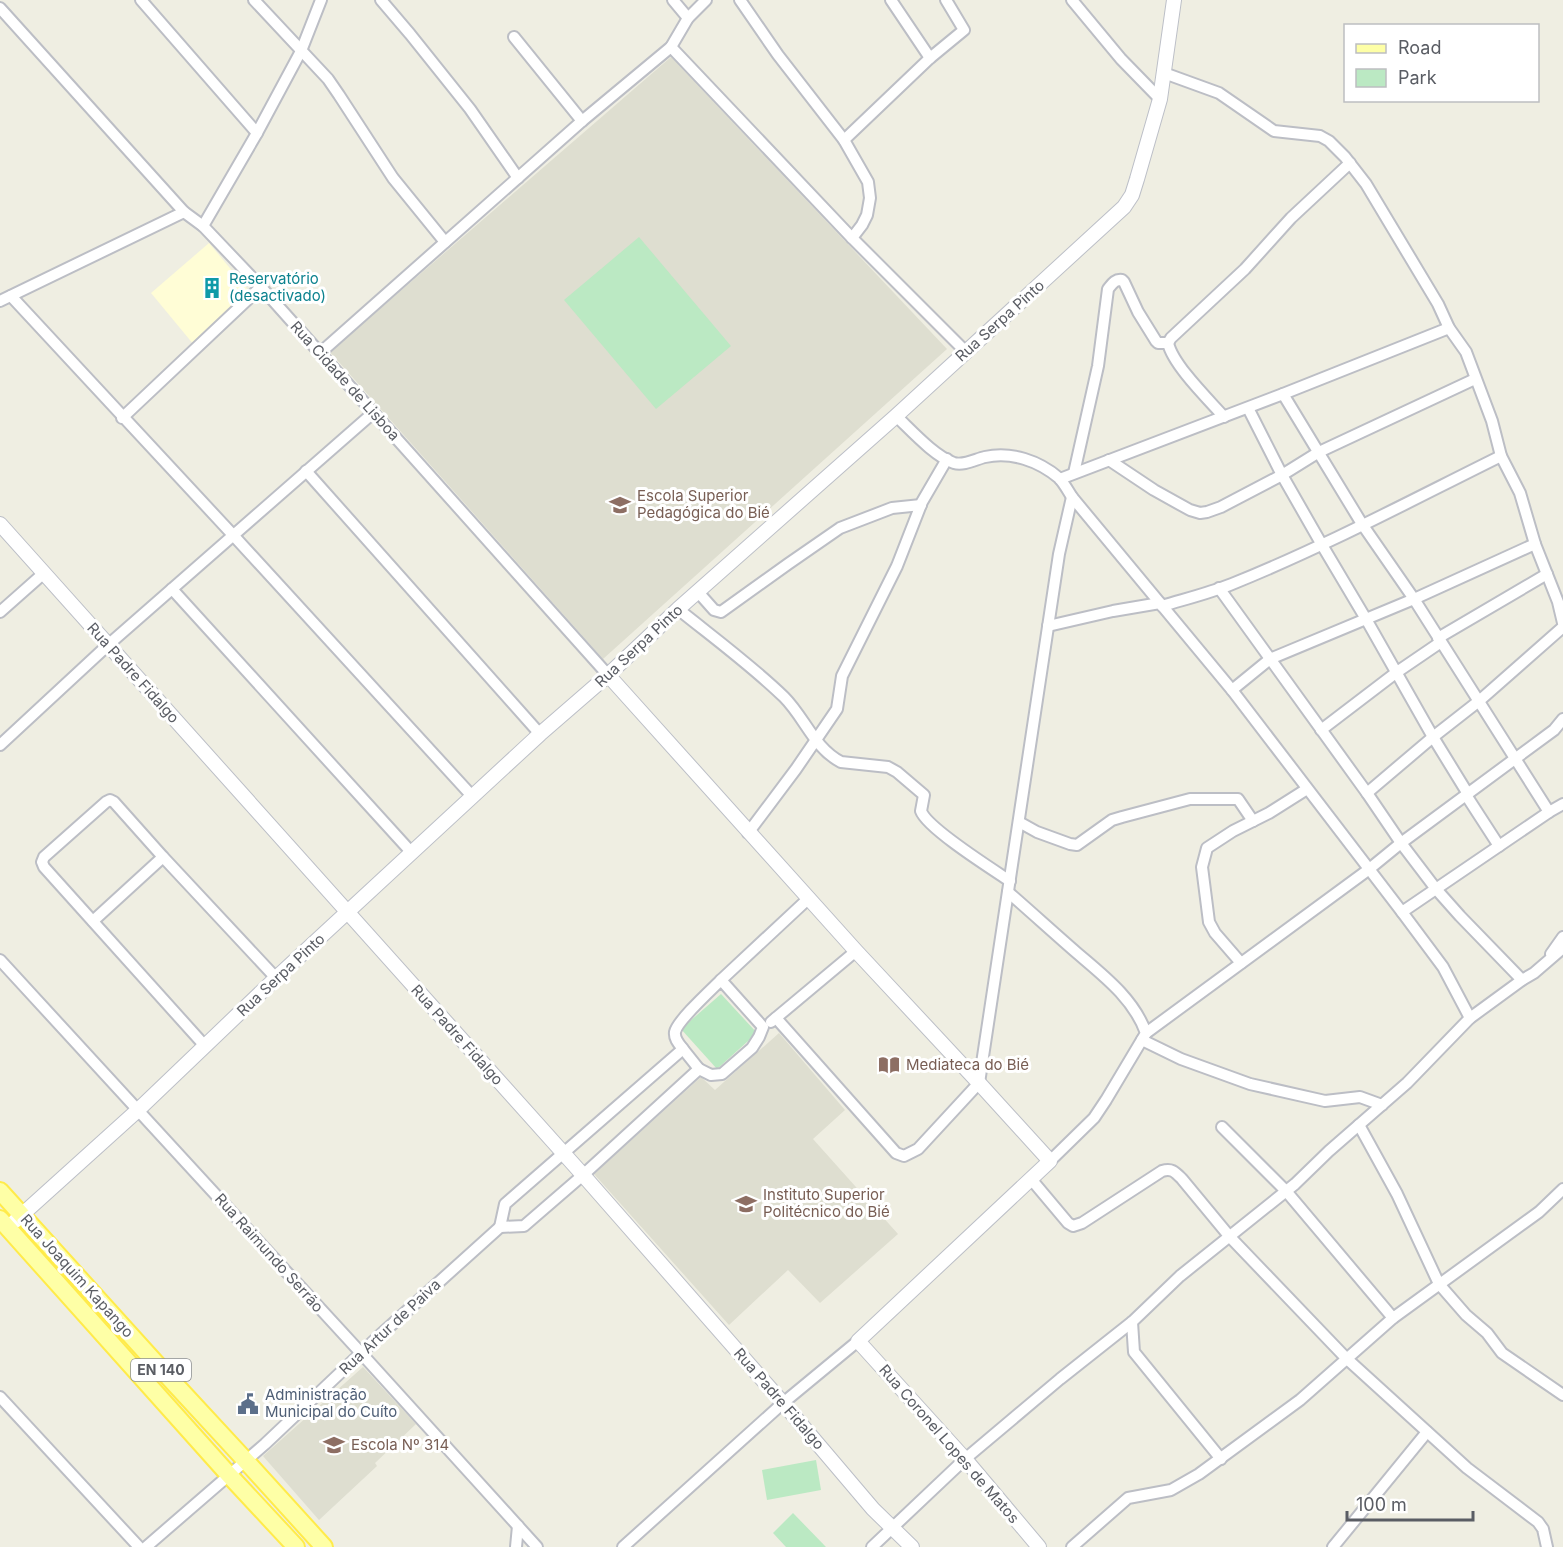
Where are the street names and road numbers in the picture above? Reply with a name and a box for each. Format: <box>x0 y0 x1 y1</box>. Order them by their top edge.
street label: Rua Serpa Pinto <box>951 276 1048 366</box>
street label: Rua Cidade de Lisboa <box>287 317 404 444</box>
street label: Rua Serpa Pinto <box>591 600 687 691</box>
street label: Rua Padre Fidalgo <box>83 619 183 727</box>
street label: Rua Serpa Pinto <box>233 929 329 1020</box>
street label: Rua Padre Fidalgo <box>407 981 507 1089</box>
street label: Rua Raimundo Serrão <box>211 1189 328 1316</box>
street label: Rua Joaquim Kapango <box>17 1210 138 1341</box>
street label: Rua Artur de Paiva <box>335 1275 444 1378</box>
street label: Rua Padre Fidalgo <box>730 1344 829 1453</box>
road number: EN 140 <box>131 1359 191 1381</box>
street label: Rua Coronel Lopes de Matos <box>875 1360 1024 1527</box>

